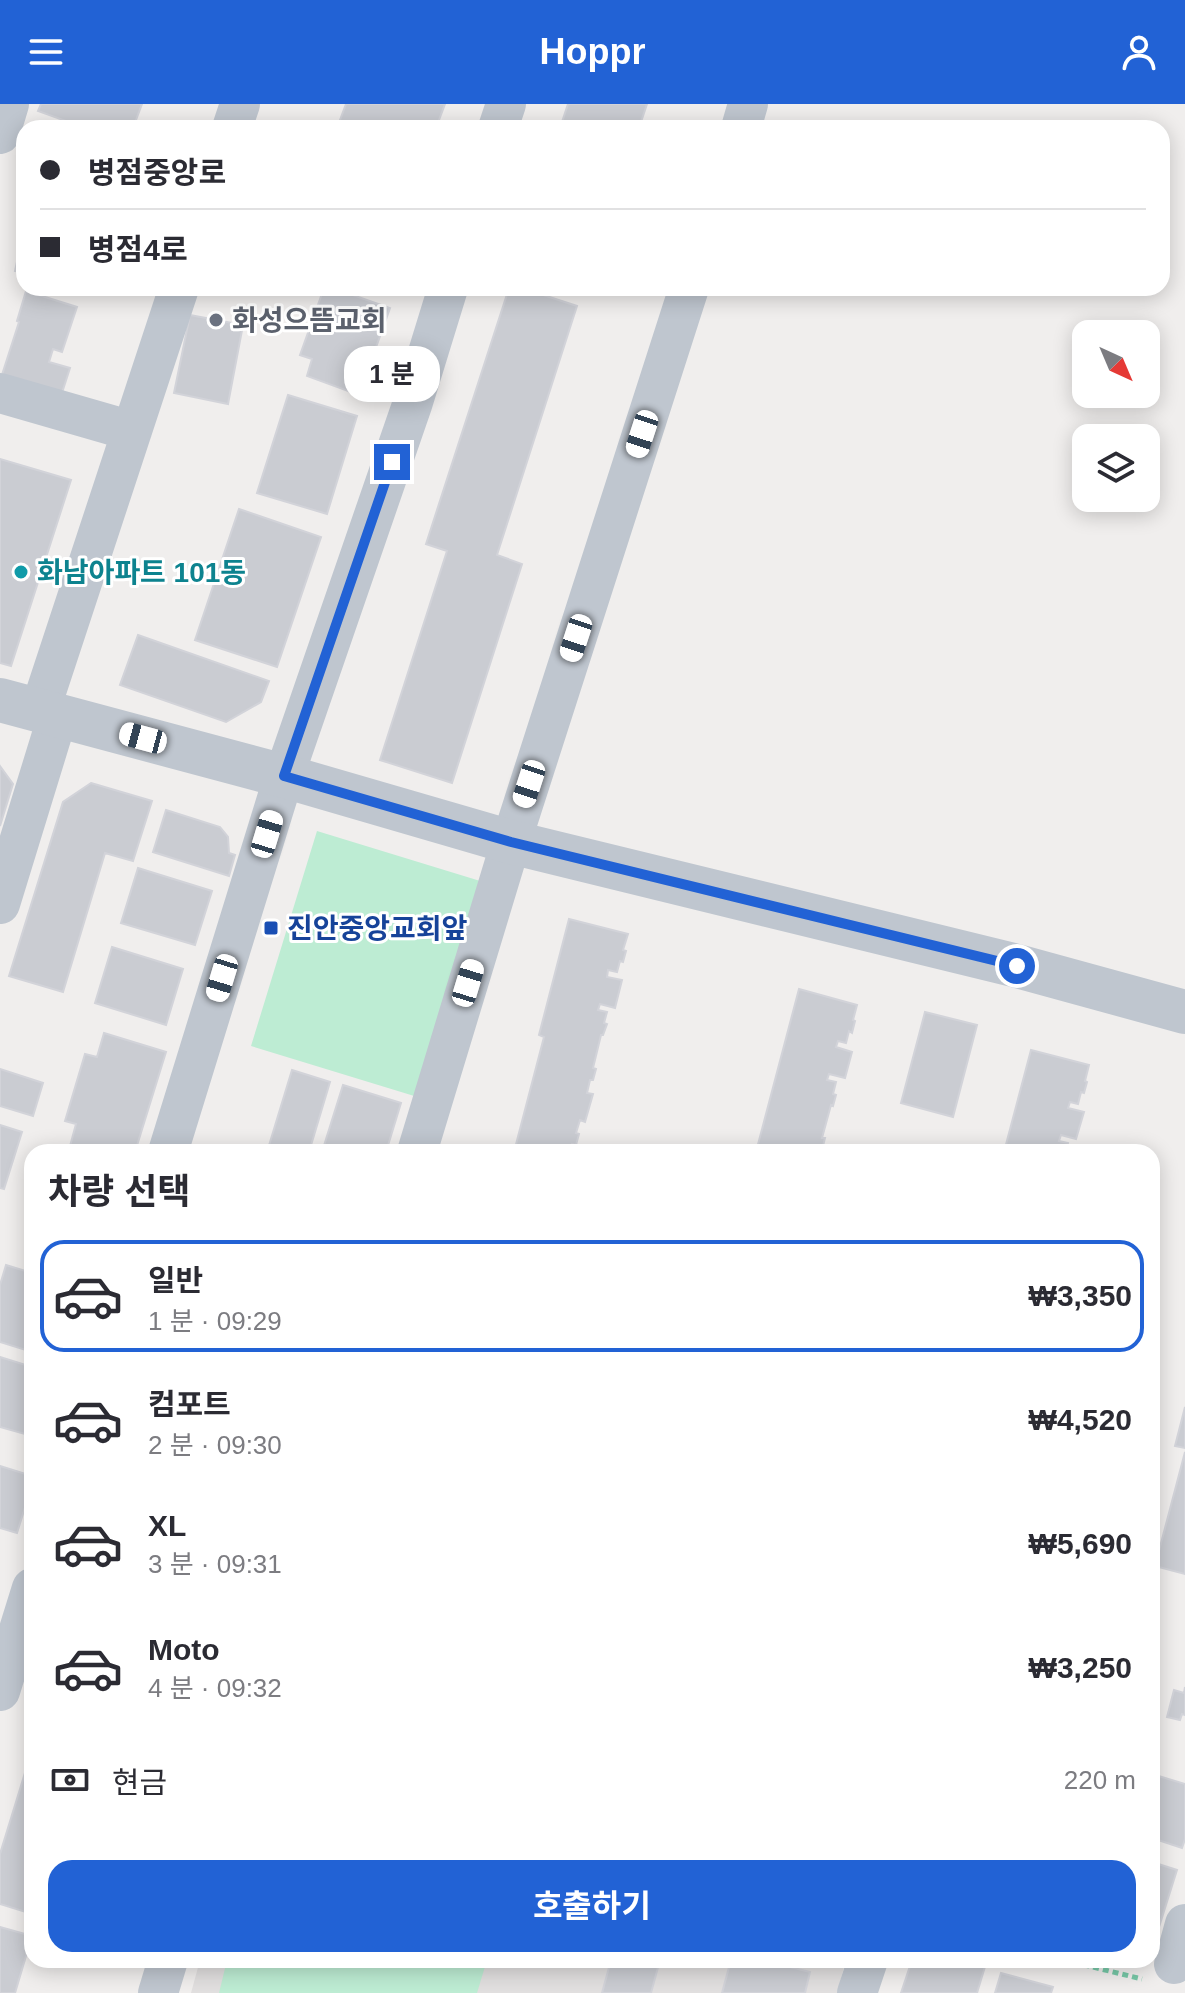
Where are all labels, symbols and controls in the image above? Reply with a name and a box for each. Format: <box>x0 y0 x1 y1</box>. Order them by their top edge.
icon: menu <box>24 30 68 74</box>
icon: person <box>1117 30 1161 74</box>
text: Hoppr <box>540 31 645 72</box>
text: 병점중앙로 <box>88 156 226 189</box>
text: 병점4로 <box>88 233 188 266</box>
place label: 화성으뜸교회 <box>232 305 387 336</box>
marker: 화성으뜸교회 <box>207 311 225 329</box>
north arrow <box>1072 320 1160 408</box>
map controls <box>1072 320 1160 512</box>
callout: 1 분 <box>344 346 440 402</box>
text: 1 분 <box>369 359 415 389</box>
car <box>623 407 661 461</box>
button: layers <box>1072 424 1160 512</box>
route end <box>374 444 410 480</box>
place label: 화남아파트 101동 <box>37 557 246 588</box>
marker: 화남아파트 101동 <box>12 563 30 581</box>
car <box>557 611 595 665</box>
car <box>117 720 169 756</box>
car <box>510 757 548 811</box>
car <box>249 808 285 860</box>
place label: 진안중앙교회앞 <box>287 913 468 944</box>
marker: 진안중앙교회앞 <box>262 919 280 937</box>
route start <box>999 948 1035 984</box>
car <box>204 952 240 1004</box>
car <box>450 957 486 1009</box>
text: 차량 선택 <box>48 1171 190 1212</box>
icon: car <box>52 1260 124 1332</box>
text: 일반 <box>148 1264 203 1297</box>
text: ₩3,350 <box>1029 1279 1132 1312</box>
text: 1 분 · 09:29 <box>148 1306 282 1336</box>
icon: car <box>52 1384 124 1456</box>
text: 컴포트 <box>148 1388 231 1421</box>
text: ₩4,520 <box>1029 1403 1132 1436</box>
text: 2 분 · 09:30 <box>148 1430 282 1460</box>
icon: car <box>52 1508 124 1580</box>
text: XL <box>148 1509 186 1542</box>
text: ₩5,690 <box>1029 1527 1132 1560</box>
text: 3 분 · 09:31 <box>148 1549 282 1579</box>
icon: car <box>52 1632 124 1704</box>
text: Moto <box>148 1633 220 1666</box>
text: ₩3,250 <box>1029 1651 1132 1684</box>
text: 4 분 · 09:32 <box>148 1673 282 1703</box>
icon: cash <box>48 1758 92 1802</box>
text: 220 m <box>1064 1765 1136 1795</box>
text: 현금 <box>112 1766 167 1799</box>
button: 호출하기 <box>48 1860 1136 1952</box>

